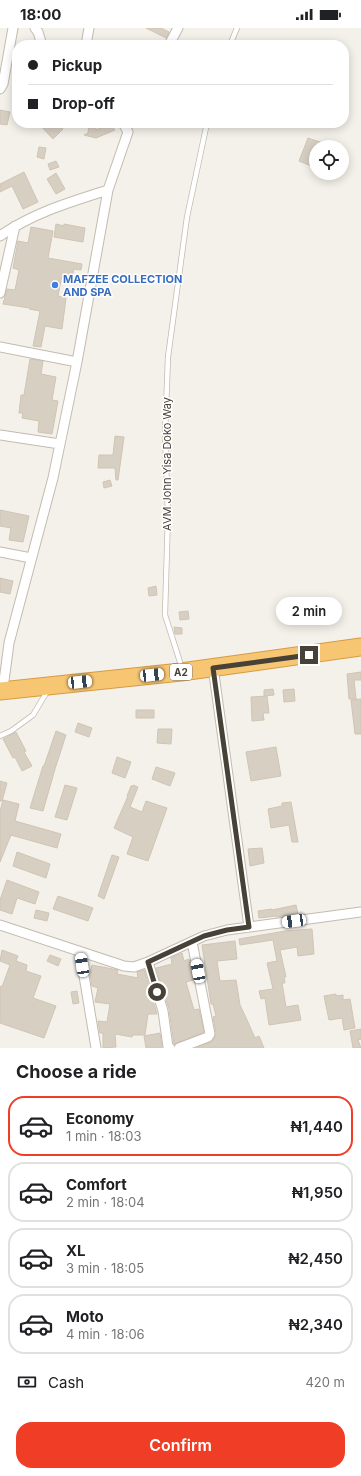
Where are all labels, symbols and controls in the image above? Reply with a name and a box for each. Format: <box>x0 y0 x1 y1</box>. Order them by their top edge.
text: 18:00 <box>20 5 61 24</box>
text: Pickup <box>52 56 102 75</box>
text: Drop-off <box>52 94 115 113</box>
map controls <box>309 140 349 180</box>
button: locate <box>309 140 349 180</box>
place label: MAFZEE COLLECTION AND SPA <box>63 272 182 299</box>
marker: MAFZEE COLLECTION AND SPA <box>50 280 60 290</box>
street label: AVM John Yisa Doko Way <box>160 397 174 531</box>
callout: 2 min <box>276 597 342 625</box>
text: 2 min <box>292 603 326 619</box>
route end <box>300 646 318 664</box>
road number: A2 <box>170 664 192 680</box>
car <box>139 668 165 682</box>
car <box>67 675 93 689</box>
car <box>281 913 307 929</box>
car <box>74 952 90 978</box>
car <box>190 958 206 984</box>
route start <box>148 983 166 1001</box>
text: Choose a ride <box>16 1061 137 1082</box>
icon: car <box>18 1108 54 1144</box>
text: Economy <box>66 1109 134 1128</box>
text: ₦1,440 <box>291 1117 343 1136</box>
text: 1 min · 18:03 <box>66 1128 142 1144</box>
icon: car <box>18 1174 54 1210</box>
text: Comfort <box>66 1175 127 1194</box>
text: ₦1,950 <box>292 1183 343 1202</box>
text: 2 min · 18:04 <box>66 1194 145 1210</box>
icon: car <box>18 1240 54 1276</box>
text: XL <box>66 1241 86 1260</box>
text: ₦2,450 <box>288 1249 343 1268</box>
text: 3 min · 18:05 <box>66 1260 144 1276</box>
icon: car <box>18 1306 54 1342</box>
text: Moto <box>66 1307 104 1326</box>
text: ₦2,340 <box>288 1315 343 1334</box>
text: 4 min · 18:06 <box>66 1326 145 1342</box>
icon: cash <box>16 1371 38 1393</box>
text: Cash <box>48 1373 84 1392</box>
text: 420 m <box>305 1374 345 1390</box>
button: Confirm <box>16 1422 345 1468</box>

